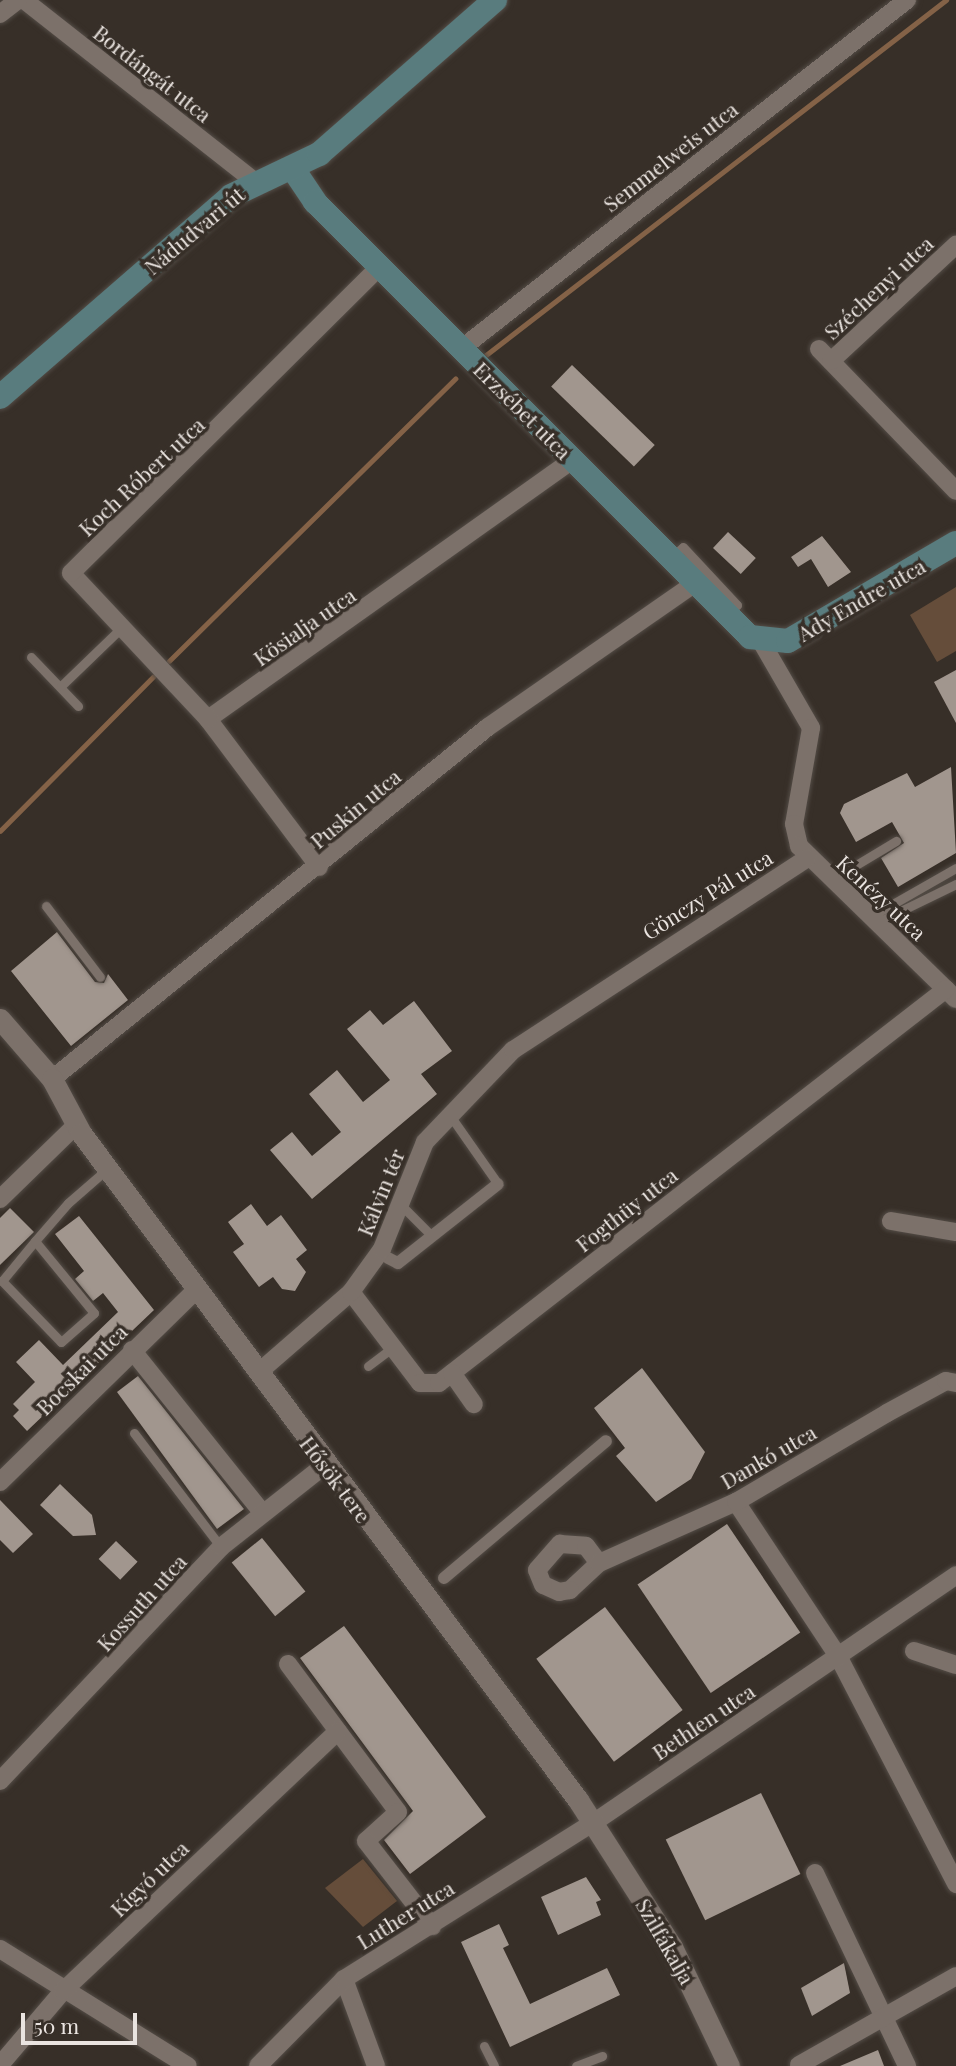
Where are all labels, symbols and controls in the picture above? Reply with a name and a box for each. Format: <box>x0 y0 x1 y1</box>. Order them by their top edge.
street label: Bordángát utca <box>89 19 217 127</box>
street label: Semmelweis utca <box>598 96 742 216</box>
street label: Nádudvari út <box>139 181 249 279</box>
street label: Széchenyi utca <box>818 230 938 344</box>
street label: Erzsébet utca <box>469 356 577 464</box>
street label: Koch Róbert utca <box>73 411 209 541</box>
street label: Ady Endre utca <box>792 552 930 646</box>
street label: Kösialja utca <box>248 582 360 670</box>
street label: Puskin utca <box>305 763 405 853</box>
street label: Gönczy Pál utca <box>637 844 777 944</box>
street label: Kenézy utca <box>832 849 932 945</box>
street label: Kálvin tér <box>351 1145 409 1239</box>
street label: Fogthüy utca <box>570 1161 682 1257</box>
street label: Bocskai utca <box>30 1318 132 1420</box>
street label: Dankó utca <box>716 1419 820 1493</box>
street label: Hősök tere <box>295 1431 377 1527</box>
street label: Kossuth utca <box>91 1548 191 1656</box>
street label: Bethlen utca <box>647 1678 759 1764</box>
street label: Kígyó utca <box>105 1835 193 1921</box>
street label: Luther utca <box>352 1874 458 1954</box>
street label: Szilfákalja <box>631 1894 701 1988</box>
scale bar <box>24 2000 140 2044</box>
text: 50 m <box>34 2011 79 2039</box>

